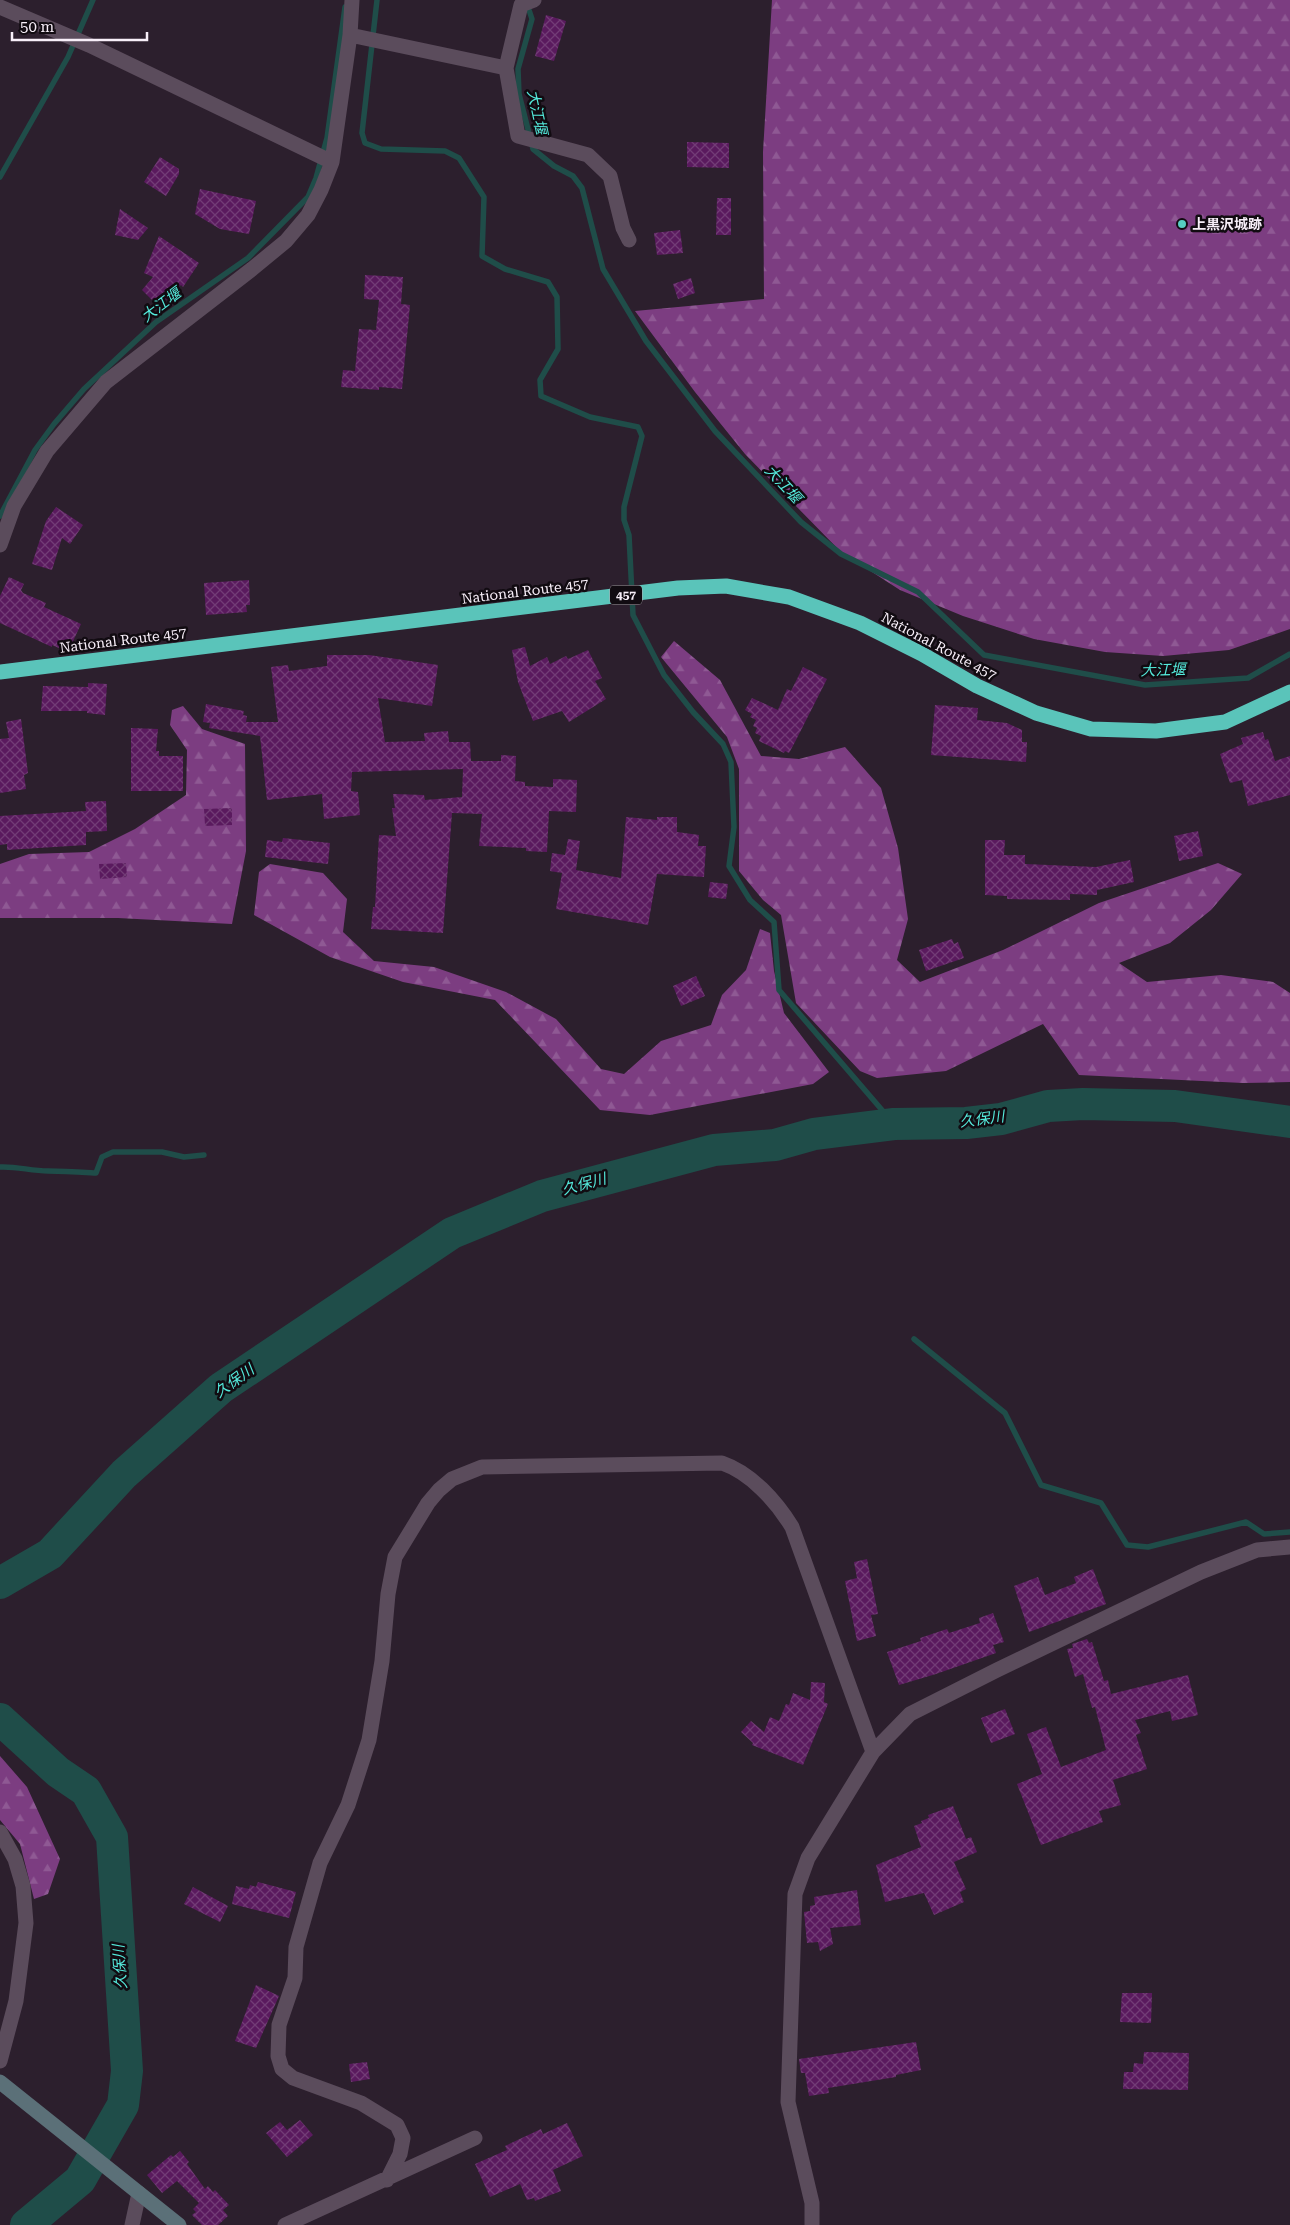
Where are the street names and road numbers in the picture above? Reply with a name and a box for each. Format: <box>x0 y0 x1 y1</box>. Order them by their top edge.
street label: National Route 457 <box>461 575 590 607</box>
road number: 457 <box>610 586 642 604</box>
street label: National Route 457 <box>879 609 999 683</box>
street label: National Route 457 <box>59 624 188 656</box>

